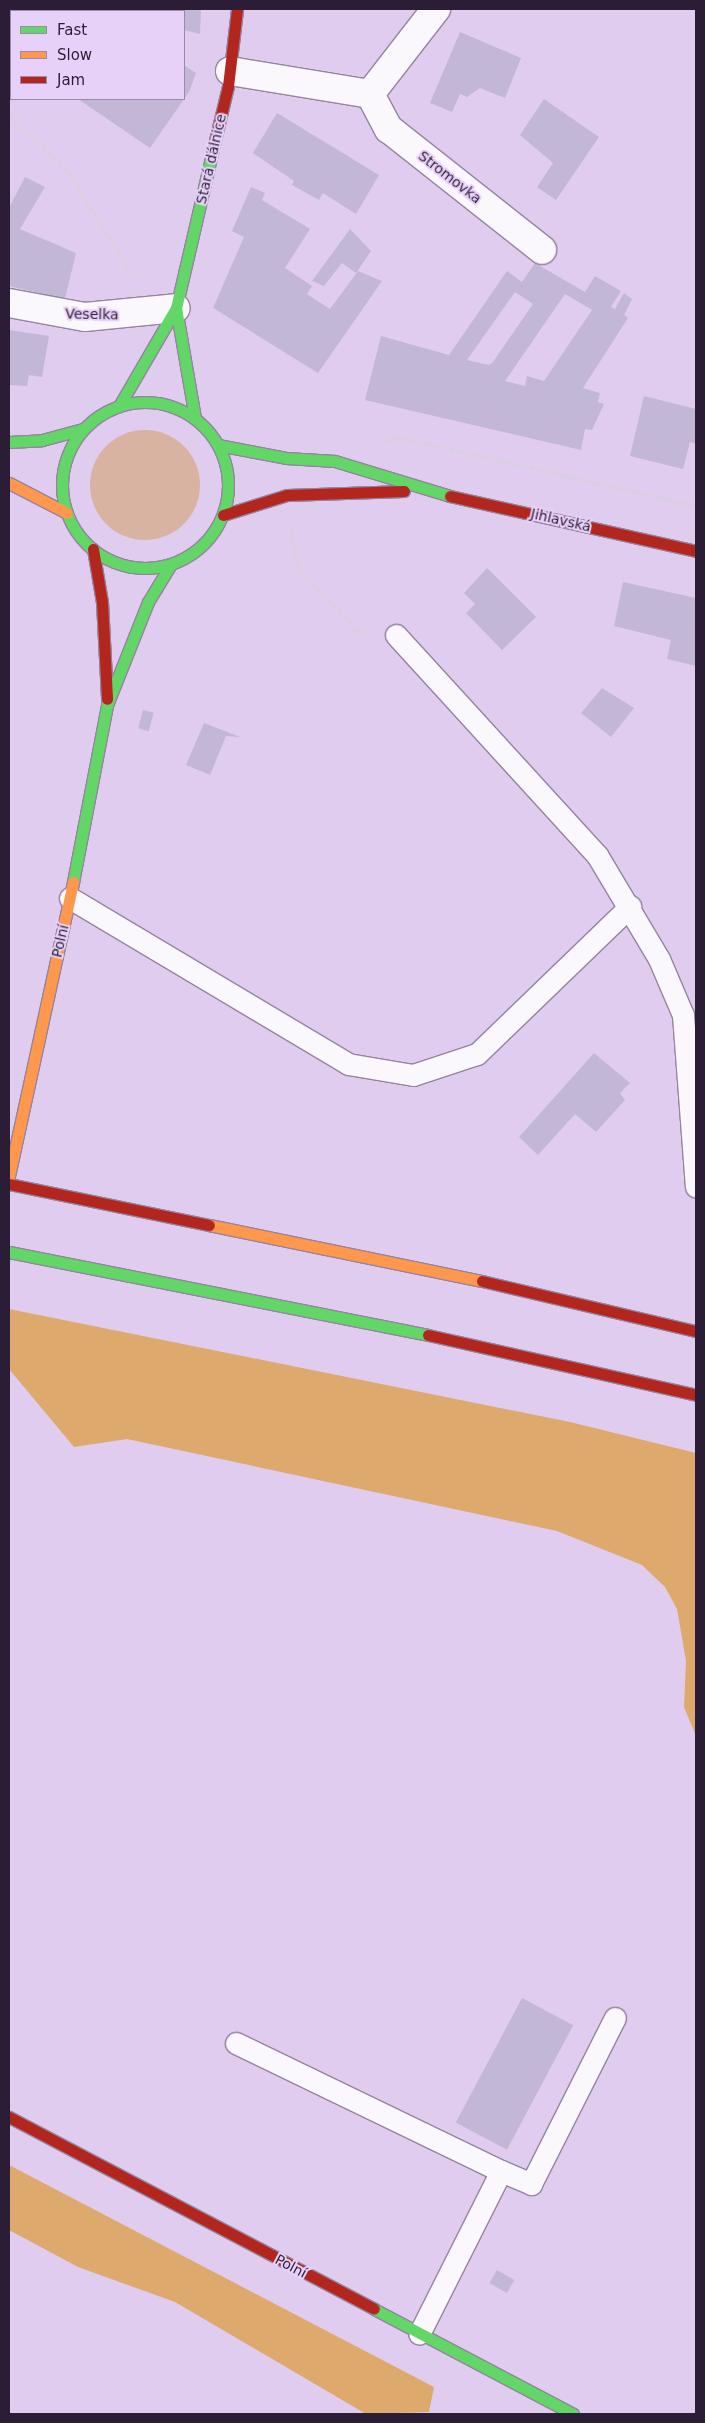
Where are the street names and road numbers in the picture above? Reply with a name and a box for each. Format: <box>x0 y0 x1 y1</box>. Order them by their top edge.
street label: Stará dálnice <box>192 112 230 206</box>
street label: Stromovka <box>415 147 485 207</box>
street label: Veselka <box>65 305 119 323</box>
street label: Jihlavská <box>529 505 593 535</box>
street label: Polní <box>48 923 72 959</box>
street label: Polní <box>272 2251 310 2281</box>

